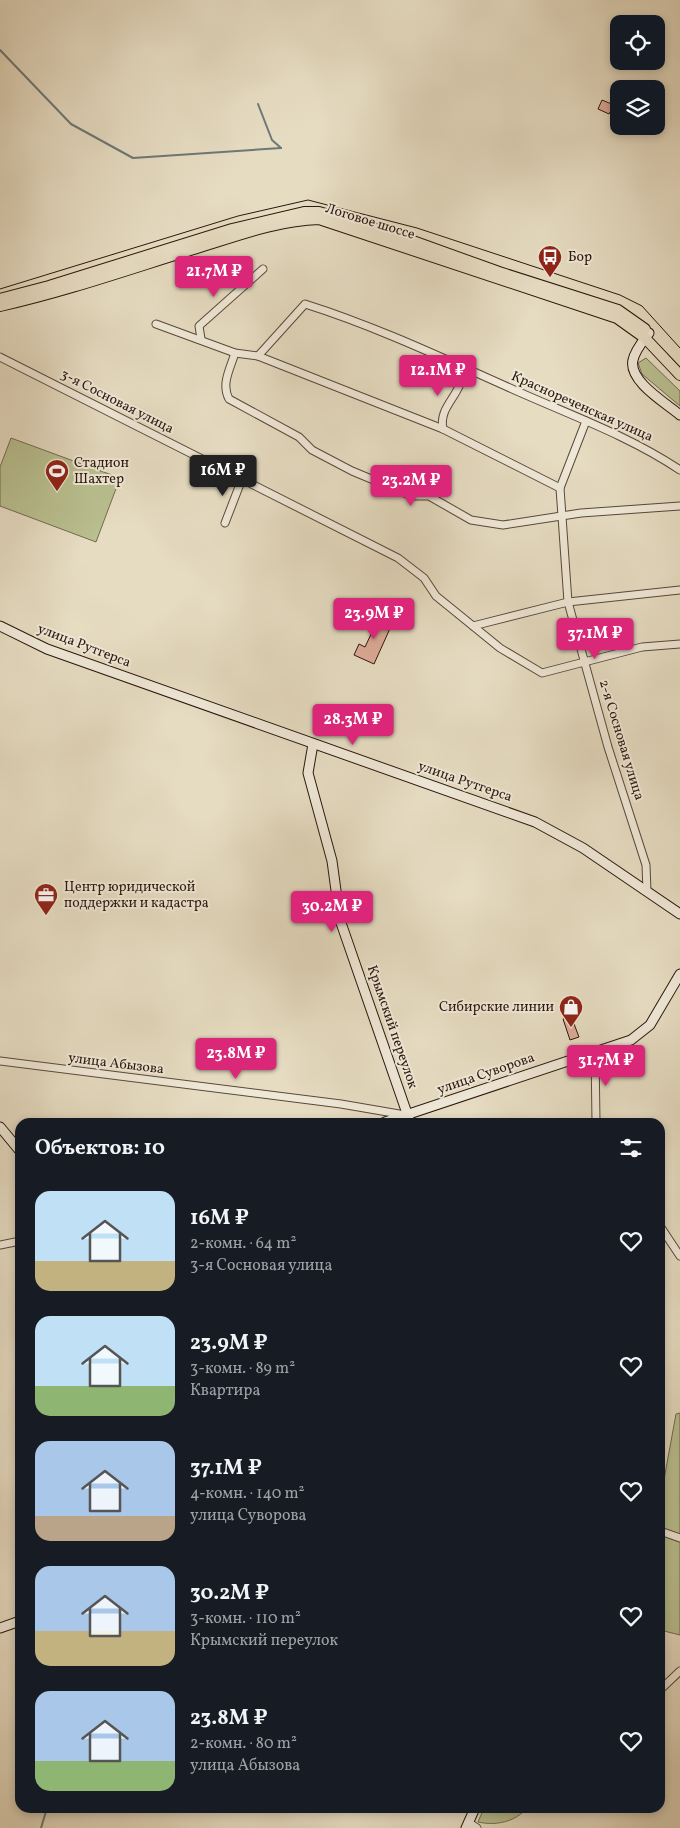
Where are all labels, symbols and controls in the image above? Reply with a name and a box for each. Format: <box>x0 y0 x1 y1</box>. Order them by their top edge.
map controls <box>610 15 665 135</box>
button: locate <box>610 15 665 70</box>
button: layers <box>610 80 665 135</box>
street label: Логовое шоссе <box>323 199 417 245</box>
bus stop icon: Бор <box>537 244 563 278</box>
place label: Бор <box>568 248 592 267</box>
pin: 21.7M ₽ <box>168 256 260 298</box>
text: 21.7M ₽ <box>186 261 242 283</box>
pin: 12.1M ₽ <box>392 354 484 397</box>
text: 12.1M ₽ <box>410 360 466 382</box>
street label: 3-я Сосновая улица <box>57 365 177 439</box>
street label: Краснореченская улица <box>508 367 656 447</box>
place label: Стадион Шахтер <box>74 454 130 489</box>
pin: 16M ₽ <box>188 454 258 497</box>
sports icon: Стадион Шахтер <box>44 458 70 492</box>
text: 16M ₽ <box>201 460 245 482</box>
pin: 23.2M ₽ <box>365 464 457 507</box>
text: 23.2M ₽ <box>382 470 440 492</box>
pin: 23.9M ₽ <box>328 598 420 640</box>
text: 23.9M ₽ <box>344 603 404 625</box>
pin: 37.1M ₽ <box>549 618 641 660</box>
street label: улица Рутгерса <box>35 619 133 673</box>
text: 37.1M ₽ <box>568 623 622 645</box>
street label: 2-я Сосновая улица <box>594 677 648 803</box>
pin: 28.3M ₽ <box>307 704 399 746</box>
text: 28.3M ₽ <box>324 709 382 731</box>
street label: улица Рутгерса <box>415 757 515 807</box>
place label: Центр юридической поддержки и кадастра <box>64 878 209 913</box>
office icon: Центр юридической поддержки и кадастра <box>33 882 59 916</box>
pin: 30.2M ₽ <box>286 890 378 933</box>
text: 30.2M ₽ <box>302 896 362 918</box>
street label: Крымский переулок <box>362 963 422 1092</box>
shop icon: Сибирские линии <box>558 994 584 1028</box>
place label: Сибирские линии <box>439 998 554 1017</box>
pin: 23.8M ₽ <box>190 1038 282 1080</box>
text: 23.8M ₽ <box>206 1043 266 1065</box>
pin: 31.7M ₽ <box>560 1044 652 1087</box>
street label: улица Суворова <box>435 1048 537 1100</box>
street label: улица Абызова <box>67 1049 165 1079</box>
text: 31.7M ₽ <box>578 1050 634 1072</box>
text: Объектов: 10 <box>35 1134 165 1163</box>
icon: filters <box>617 1134 645 1162</box>
text: 16M ₽ <box>190 1204 249 1233</box>
icon: home <box>75 1211 135 1271</box>
icon: heart <box>617 1227 645 1255</box>
text: 2-комн. · 64 m² <box>190 1233 296 1255</box>
text: 3-я Сосновая улица <box>190 1255 333 1277</box>
text: 23.9M ₽ <box>190 1329 268 1358</box>
icon: home <box>75 1336 135 1396</box>
icon: heart <box>617 1352 645 1380</box>
text: 3-комн. · 89 m² <box>190 1358 295 1380</box>
text: Квартира <box>190 1380 260 1402</box>
text: 37.1M ₽ <box>190 1454 262 1483</box>
icon: home <box>75 1461 135 1521</box>
icon: heart <box>617 1477 645 1505</box>
text: 4-комн. · 140 m² <box>190 1483 305 1505</box>
text: улица Суворова <box>190 1505 307 1527</box>
text: 30.2M ₽ <box>190 1579 269 1608</box>
icon: home <box>75 1586 135 1646</box>
icon: heart <box>617 1602 645 1630</box>
text: 3-комн. · 110 m² <box>190 1608 301 1630</box>
text: Крымский переулок <box>190 1630 338 1652</box>
text: 23.8M ₽ <box>190 1704 268 1733</box>
icon: home <box>75 1711 135 1771</box>
icon: heart <box>617 1727 645 1755</box>
text: 2-комн. · 80 m² <box>190 1733 297 1755</box>
text: улица Абызова <box>190 1755 300 1777</box>

